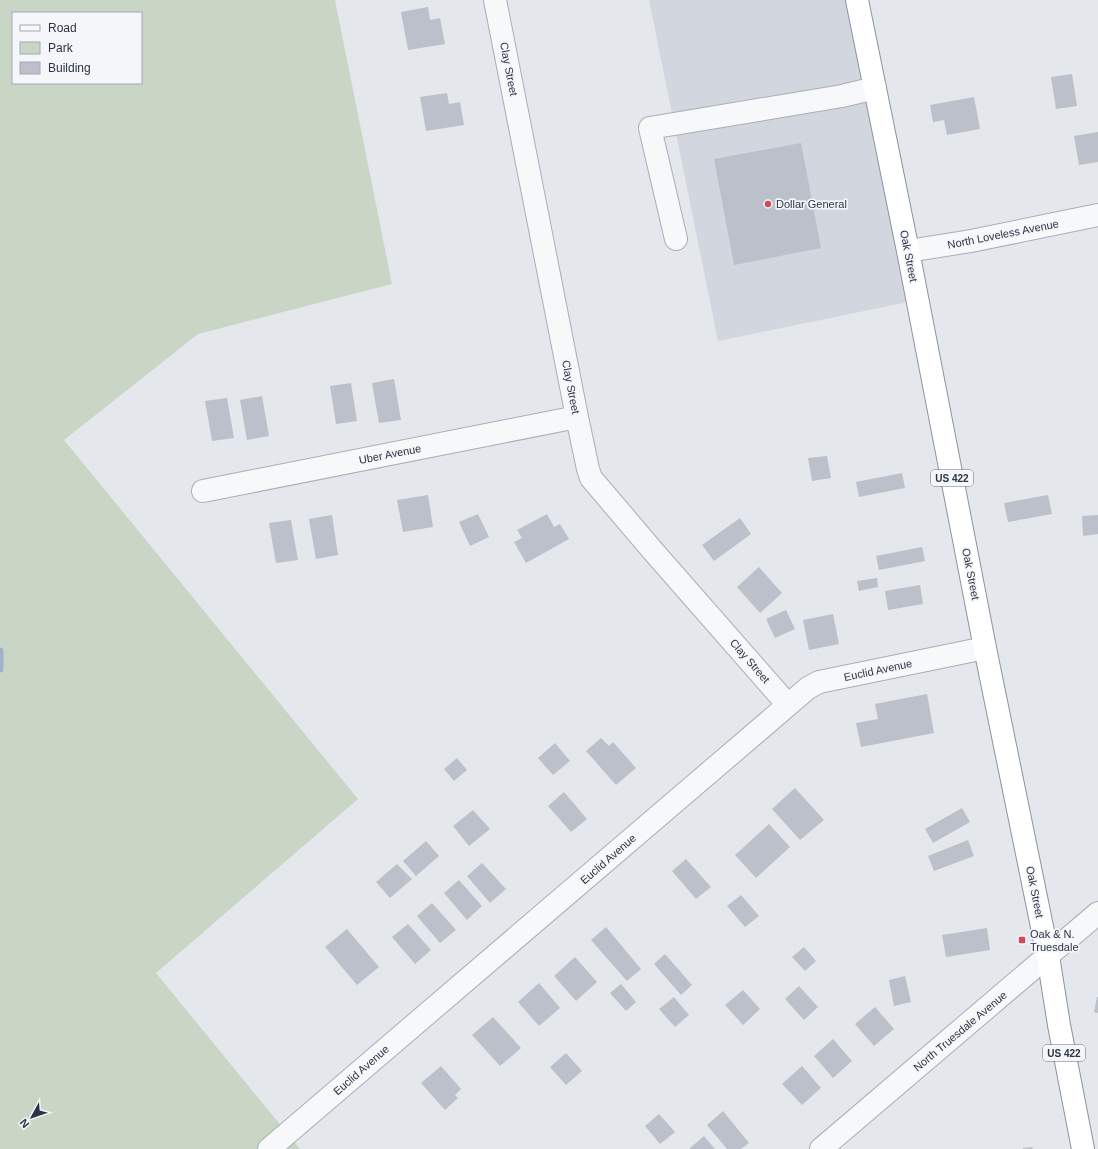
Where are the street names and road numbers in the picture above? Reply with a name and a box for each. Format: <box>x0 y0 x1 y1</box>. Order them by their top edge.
street label: Clay Street <box>498 41 520 97</box>
street label: North Loveless Avenue <box>946 217 1060 251</box>
street label: Oak Street <box>898 229 920 283</box>
street label: Clay Street <box>560 359 582 415</box>
street label: Uber Avenue <box>358 442 422 466</box>
road number: US 422 <box>931 470 973 486</box>
street label: Oak Street <box>960 547 982 601</box>
street label: Clay Street <box>728 637 772 685</box>
street label: Euclid Avenue <box>843 657 913 683</box>
street label: Euclid Avenue <box>578 832 638 886</box>
street label: Oak Street <box>1024 865 1046 919</box>
street label: North Truesdale Avenue <box>911 989 1009 1073</box>
street label: Euclid Avenue <box>331 1043 391 1097</box>
road number: US 422 <box>1043 1045 1085 1061</box>

